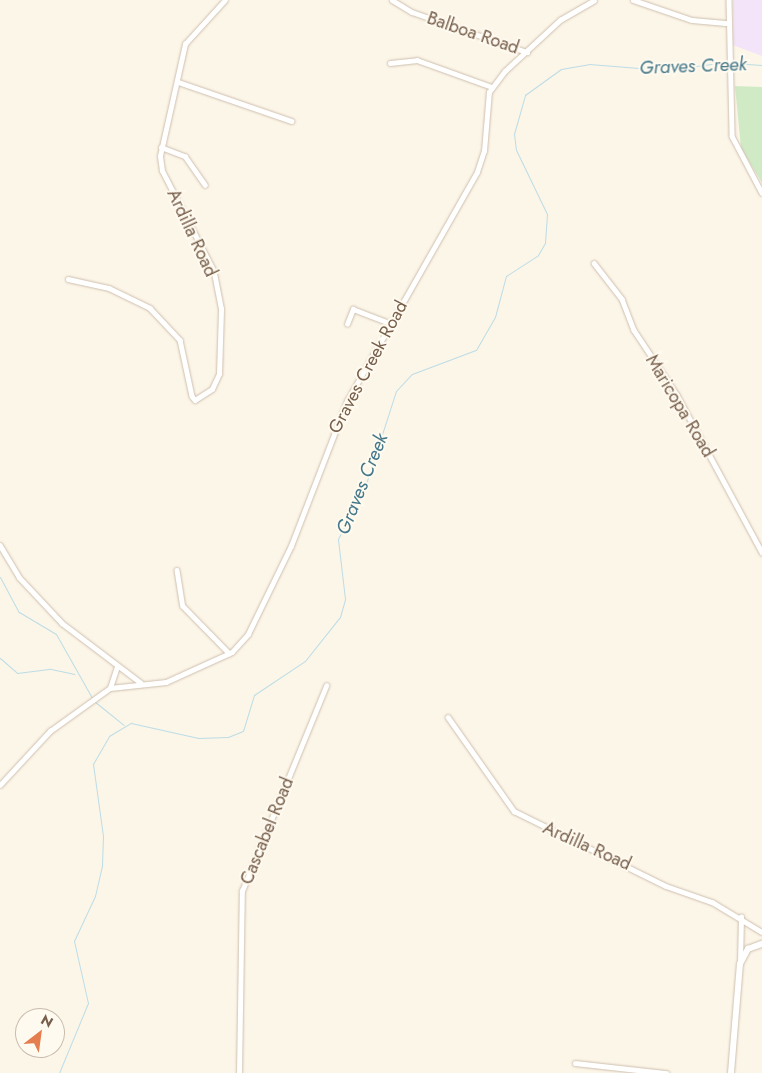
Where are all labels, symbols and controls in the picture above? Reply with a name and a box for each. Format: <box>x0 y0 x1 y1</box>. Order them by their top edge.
street label: Balboa Road <box>424 7 522 59</box>
water label: Graves Creek <box>639 53 747 79</box>
street label: Ardilla Road <box>162 186 222 280</box>
street label: Graves Creek Road <box>324 297 412 437</box>
street label: Maricopa Road <box>641 351 719 461</box>
water label: Graves Creek <box>331 430 393 538</box>
street label: Cascabel Road <box>236 774 298 888</box>
street label: Ardilla Road <box>540 817 634 875</box>
north arrow <box>15 1008 65 1058</box>
text: N <box>37 1009 57 1032</box>

